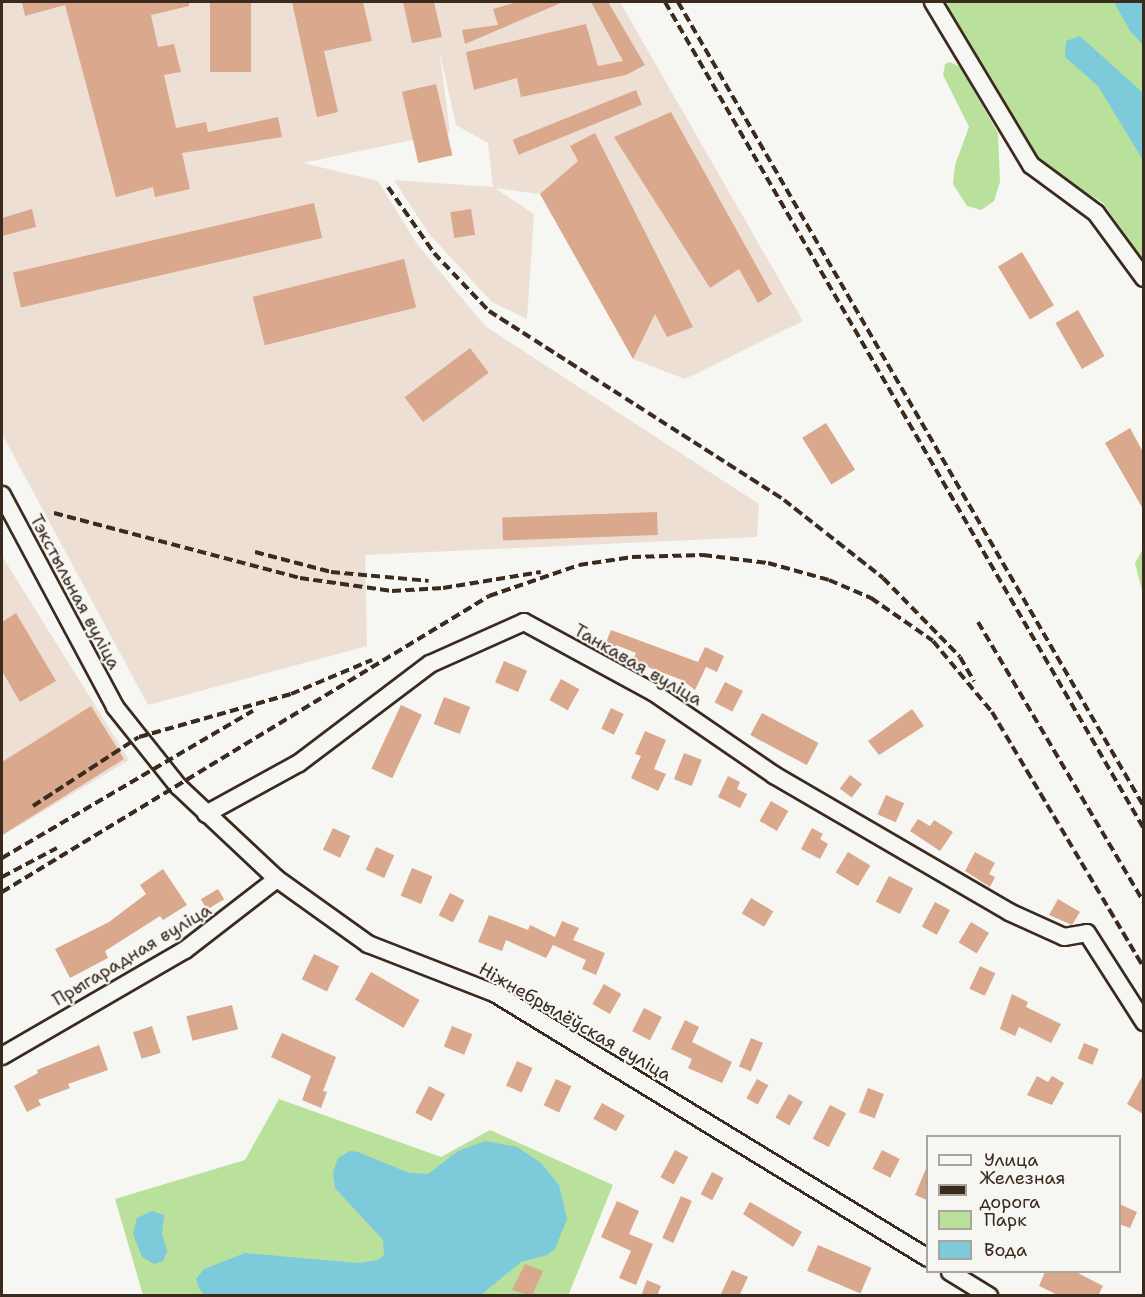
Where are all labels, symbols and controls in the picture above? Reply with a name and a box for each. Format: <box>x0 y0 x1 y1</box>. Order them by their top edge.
street label: Тэкстыльная вуліца <box>25 511 125 673</box>
street label: Танкавая вуліца <box>570 619 706 711</box>
street label: Прыгарадная вуліца <box>49 899 215 1011</box>
street label: Ніжнебрылёўская вуліца <box>475 958 675 1086</box>
legend <box>926 1135 1121 1273</box>
text: Улица <box>984 1148 1038 1172</box>
text: Железная дорога <box>979 1166 1065 1214</box>
text: Парк <box>984 1208 1027 1232</box>
text: Вода <box>984 1238 1027 1262</box>

